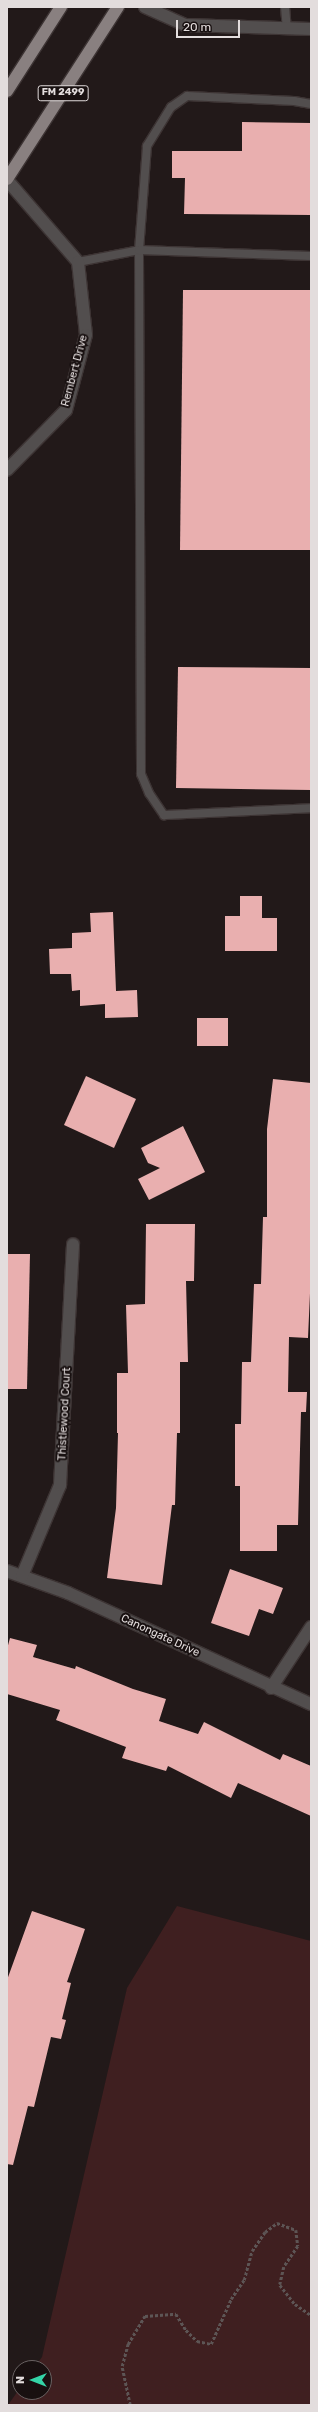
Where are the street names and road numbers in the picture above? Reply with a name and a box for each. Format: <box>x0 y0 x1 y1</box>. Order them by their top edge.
road number: FM 2499 <box>37 85 89 101</box>
street label: Rembert Drive <box>59 334 91 408</box>
street label: Thistlewood Court <box>56 1367 74 1461</box>
street label: Canongate Drive <box>119 1612 201 1660</box>

